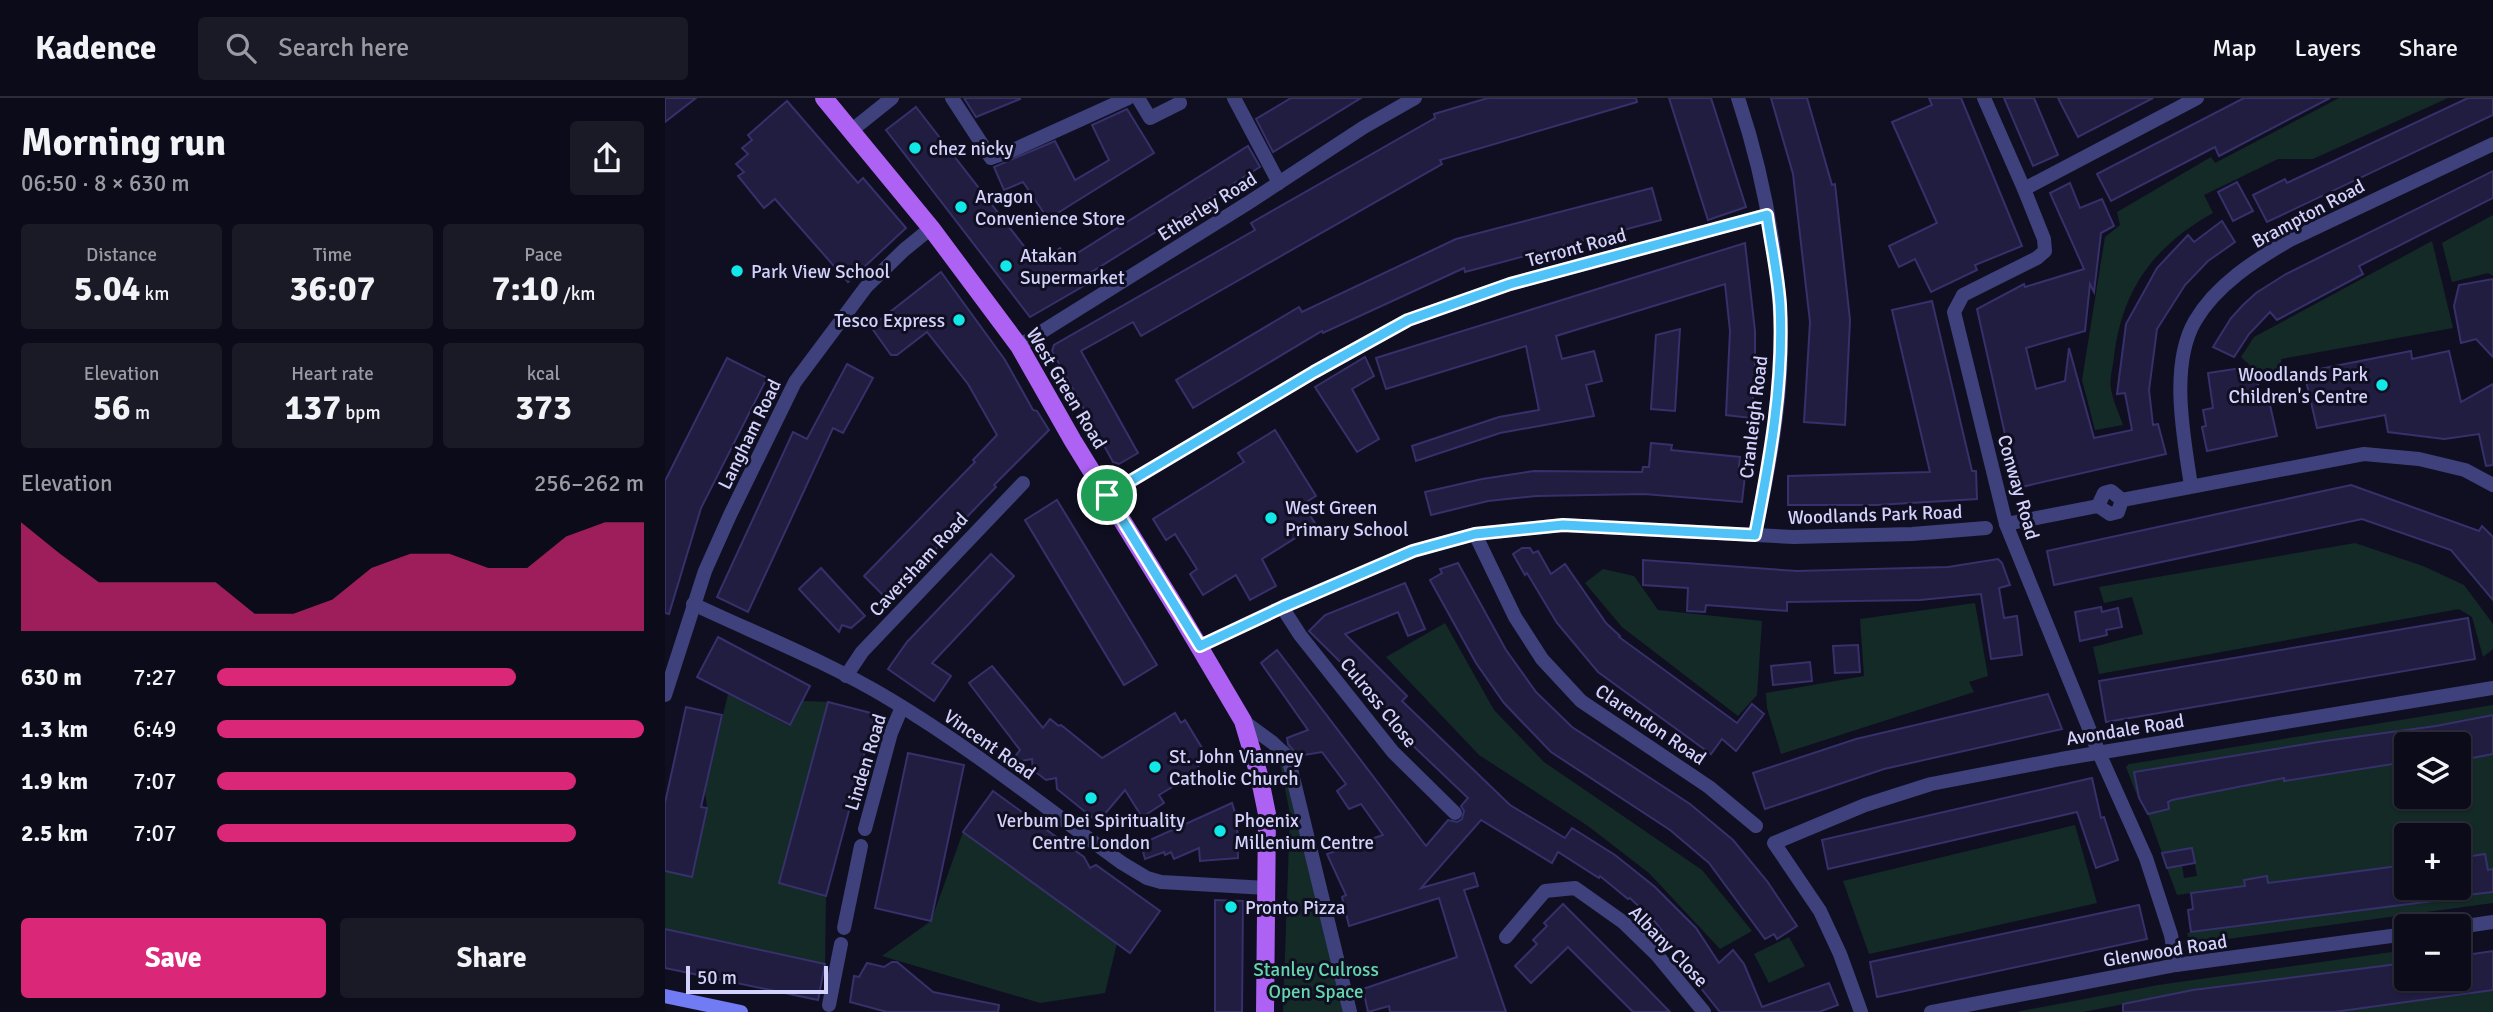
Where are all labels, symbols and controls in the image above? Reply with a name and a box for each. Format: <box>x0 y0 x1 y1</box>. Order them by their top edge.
search box <box>198 17 688 80</box>
text: Kadence <box>35 28 156 69</box>
icon: search <box>222 29 260 67</box>
text: Search here <box>278 32 409 64</box>
text: Map <box>2212 33 2257 63</box>
text: Layers <box>2295 33 2361 63</box>
text: Share <box>2399 33 2458 63</box>
text: Morning run <box>21 119 226 166</box>
button: share <box>570 121 644 195</box>
place label: chez nicky <box>929 137 1013 161</box>
marker: chez nicky <box>907 140 923 156</box>
street label: Etherley Road <box>1153 167 1262 247</box>
text: 06:50 · 8 × 630 m <box>21 169 190 198</box>
street label: Brampton Road <box>2248 174 2369 254</box>
place label: Aragon Convenience Store <box>975 185 1125 231</box>
marker: Aragon Convenience Store <box>953 199 969 215</box>
street label: Terront Road <box>1524 223 1629 273</box>
text: Distance <box>86 243 157 267</box>
text: Time <box>313 243 352 267</box>
text: Pace <box>524 243 563 267</box>
place label: Atakan Supermarket <box>1020 244 1125 290</box>
marker: Atakan Supermarket <box>998 258 1014 274</box>
place label: Park View School <box>751 260 890 284</box>
marker: Park View School <box>729 263 745 279</box>
text: 5.04 <box>74 267 140 310</box>
text: 36:07 <box>290 267 375 310</box>
text: 7:10 <box>492 267 559 310</box>
text: km <box>140 282 169 306</box>
text: /km <box>559 282 595 306</box>
place label: Tesco Express <box>834 309 945 333</box>
marker: Tesco Express <box>951 312 967 328</box>
street label: West Green Road <box>1021 324 1112 453</box>
street label: Cranleigh Road <box>1735 354 1773 480</box>
text: Elevation <box>84 362 159 386</box>
text: Heart rate <box>291 362 374 386</box>
text: kcal <box>527 362 560 386</box>
place label: Woodlands Park Children's Centre <box>2229 363 2368 409</box>
street label: Langham Road <box>713 375 787 494</box>
marker: Woodlands Park Children's Centre <box>2374 377 2390 393</box>
text: 56 <box>93 386 131 429</box>
text: 137 <box>284 386 341 429</box>
text: 373 <box>515 386 572 429</box>
text: m <box>131 401 150 425</box>
text: bpm <box>341 401 381 425</box>
street label: Conway Road <box>1992 432 2044 542</box>
pin <box>1077 465 1137 525</box>
text: Elevation <box>21 469 113 498</box>
text: 256–262 m <box>534 469 644 498</box>
icon: arrive <box>1088 476 1126 514</box>
place label: West Green Primary School <box>1285 496 1408 542</box>
street label: Woodlands Park Road <box>1787 500 1963 530</box>
street label: Caversham Road <box>864 508 973 622</box>
marker: West Green Primary School <box>1263 510 1279 526</box>
street label: Culross Close <box>1335 653 1422 753</box>
text: 630 m <box>21 663 82 692</box>
text: 7:27 <box>133 663 176 692</box>
street label: Clarendon Road <box>1591 679 1710 771</box>
street label: Vincent Road <box>939 704 1040 785</box>
street label: Avondale Road <box>2064 709 2186 751</box>
street label: Linden Road <box>840 711 892 814</box>
text: 1.3 km <box>21 715 88 744</box>
text: 6:49 <box>133 715 176 744</box>
map controls <box>2394 732 2471 991</box>
button: layers <box>2394 732 2471 809</box>
place label: St. John Vianney Catholic Church <box>1169 745 1303 791</box>
marker: St. John Vianney Catholic Church <box>1147 759 1163 775</box>
text: 1.9 km <box>21 767 88 796</box>
text: 7:07 <box>133 767 176 796</box>
marker: Verbum Dei Spirituality Centre London <box>1083 790 1099 806</box>
place label: Verbum Dei Spirituality Centre London <box>997 809 1185 855</box>
place label: Phoenix Millenium Centre <box>1234 809 1374 855</box>
text: 2.5 km <box>21 819 88 848</box>
text: 7:07 <box>133 819 176 848</box>
marker: Phoenix Millenium Centre <box>1212 823 1228 839</box>
button: + <box>2394 823 2471 900</box>
place label: Pronto Pizza <box>1245 896 1345 920</box>
marker: Pronto Pizza <box>1223 899 1239 915</box>
street label: Albany Close <box>1623 901 1713 993</box>
button: − <box>2394 914 2471 991</box>
button: Save <box>21 918 326 998</box>
button: Share <box>340 918 644 998</box>
street label: Glenwood Road <box>2101 929 2229 973</box>
park label: Stanley Culross Open Space <box>1253 958 1379 1004</box>
scale bar <box>686 963 828 995</box>
text: 50 m <box>697 966 737 990</box>

